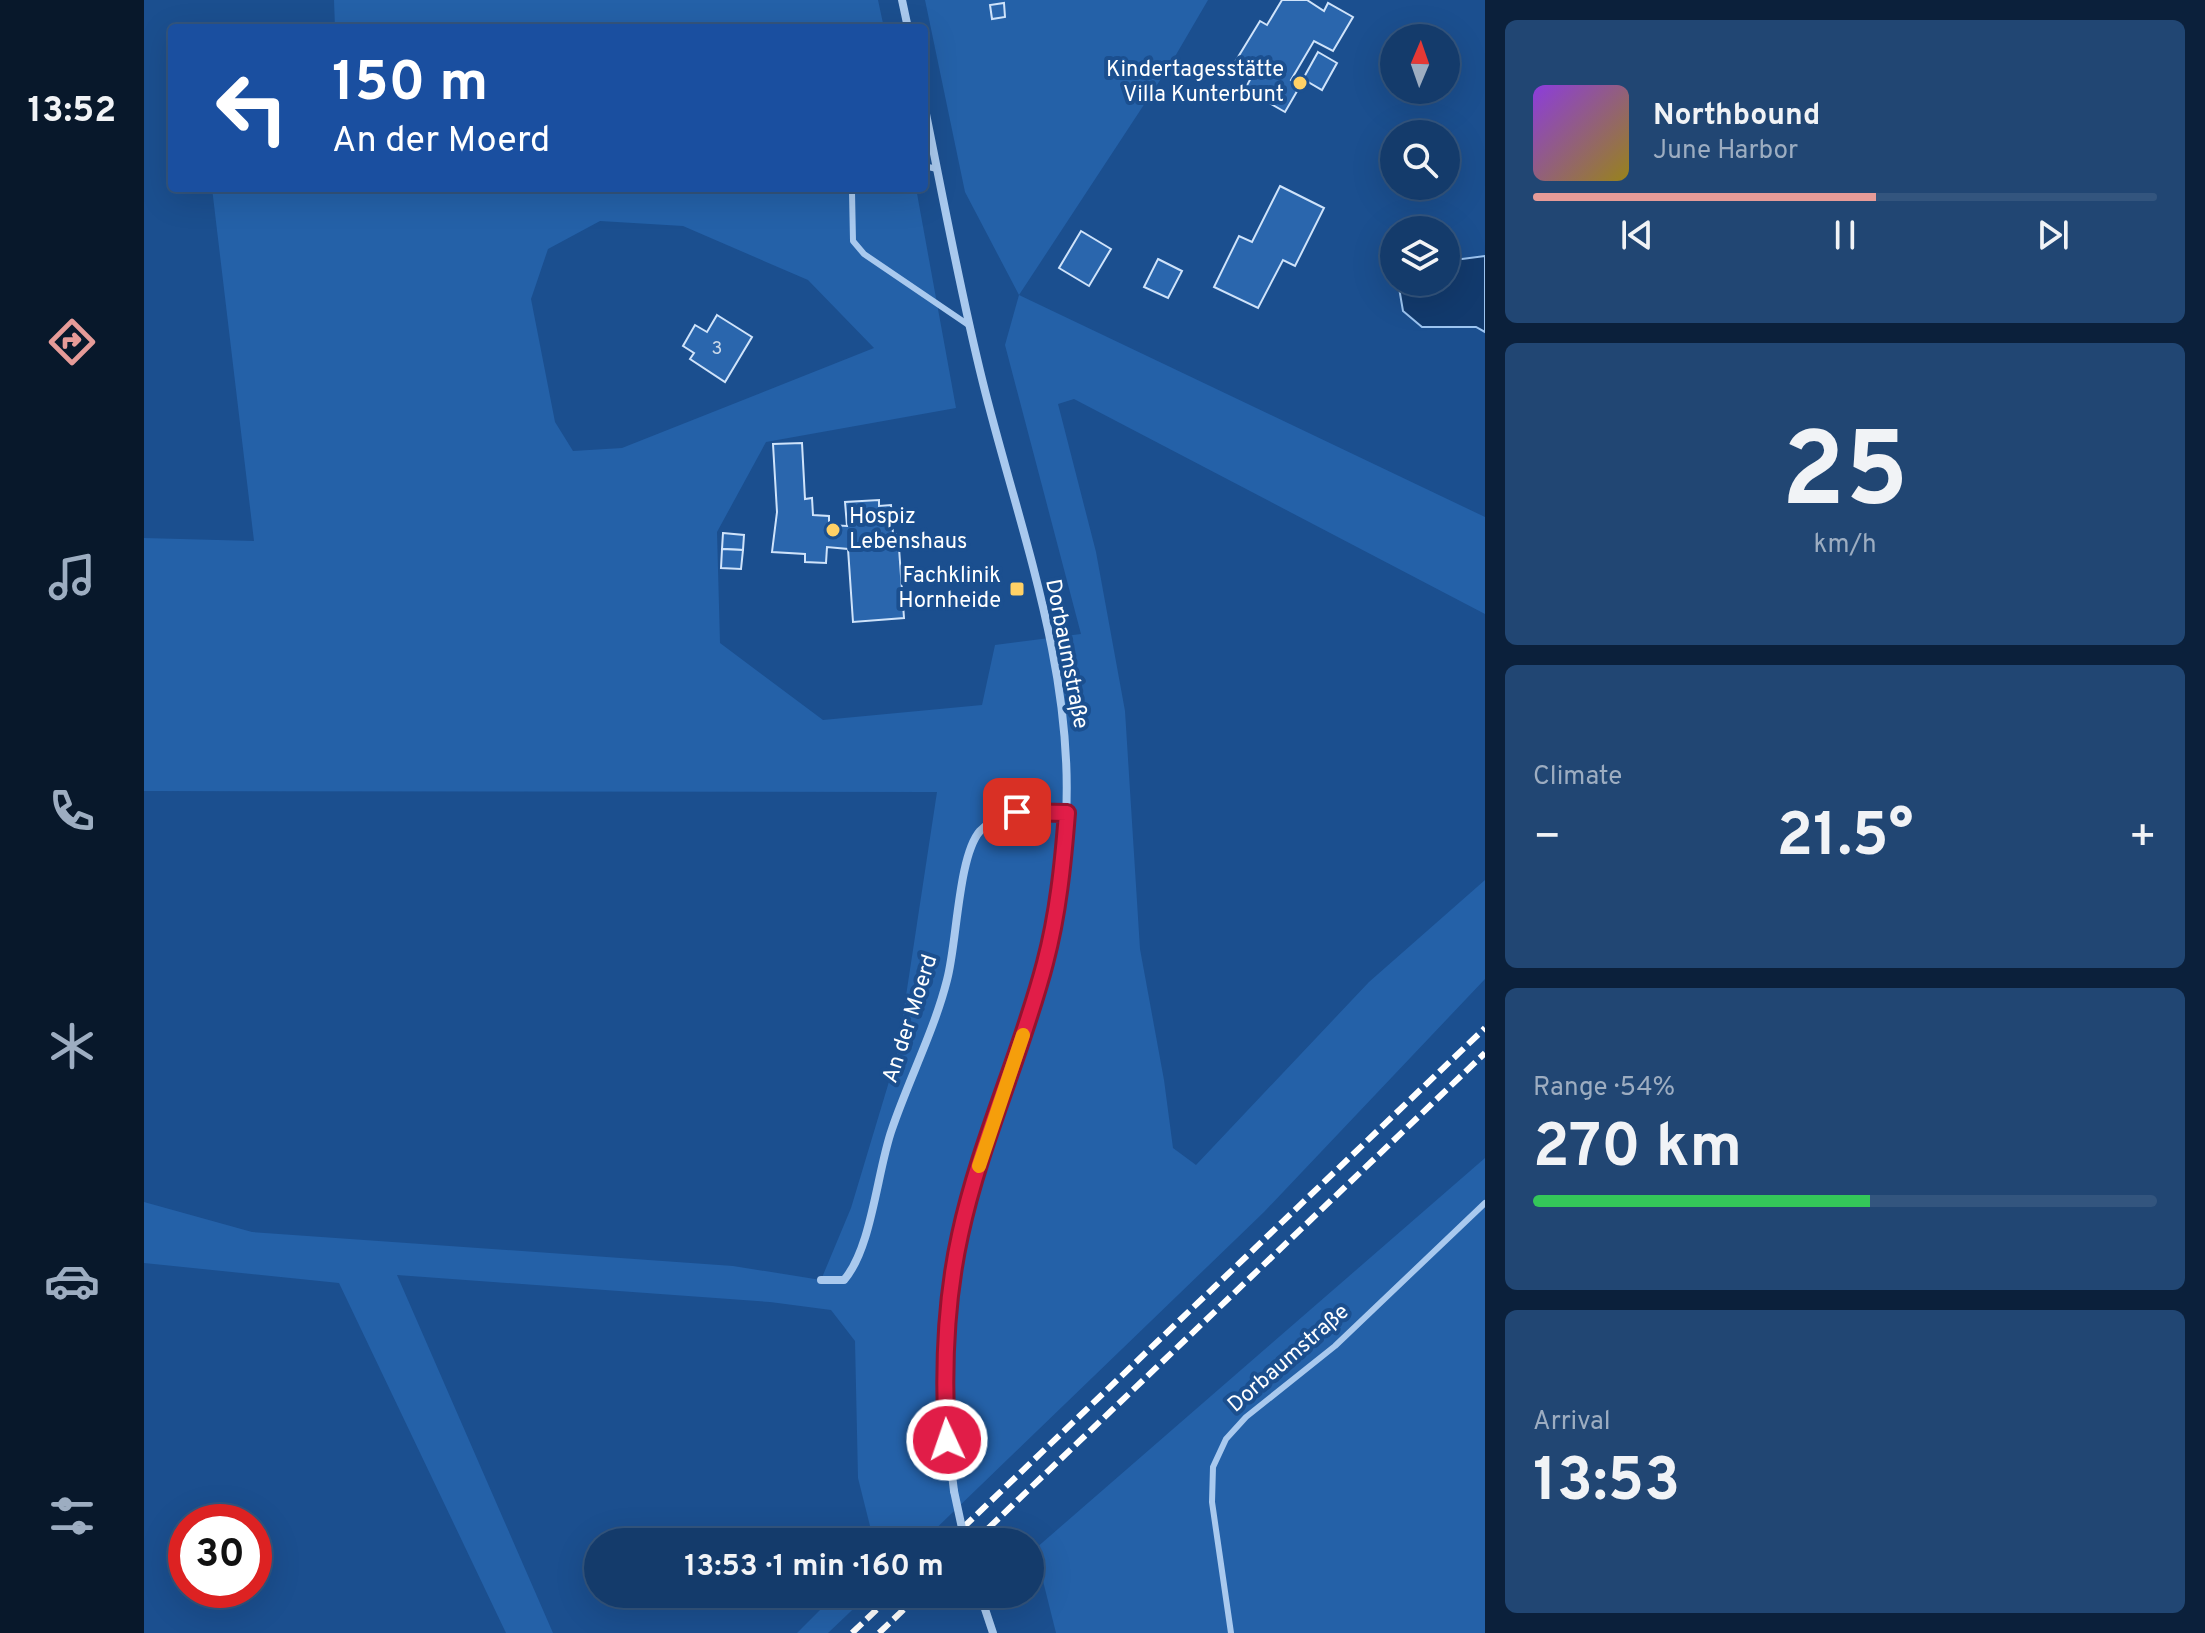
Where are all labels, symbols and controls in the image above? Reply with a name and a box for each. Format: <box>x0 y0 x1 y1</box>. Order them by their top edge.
north arrow <box>1380 24 1460 104</box>
map controls <box>1380 24 1460 296</box>
text: 150 m <box>332 50 488 120</box>
icon: left <box>200 56 304 160</box>
place label: Kindertagesstätte Villa Kunterbunt <box>1106 57 1284 109</box>
marker: Kindertagesstätte Villa Kunterbunt <box>1291 74 1309 92</box>
text: 13:52 <box>28 89 116 135</box>
text: Northbound <box>1653 98 1820 135</box>
text: An der Moerd <box>332 119 550 165</box>
button: search <box>1380 120 1460 200</box>
text: June Harbor <box>1653 135 1798 168</box>
icon: previous <box>1615 213 1659 257</box>
icon: pause <box>1823 213 1867 257</box>
icon: next <box>2031 213 2075 257</box>
button: layers <box>1380 216 1460 296</box>
icon: directions <box>44 314 100 370</box>
house number: 3 <box>712 338 722 361</box>
text: 25 <box>1781 411 1909 543</box>
place label: Hospiz Lebenshaus <box>849 504 967 556</box>
marker: Hospiz Lebenshaus <box>824 521 842 539</box>
text: km/h <box>1813 529 1877 562</box>
icon: music <box>44 549 100 605</box>
place label: Fachklinik Hornheide <box>898 563 1001 615</box>
street label: Dorbaumstraße <box>1038 577 1094 731</box>
marker: Fachklinik Hornheide <box>1008 580 1026 598</box>
text: Climate <box>1533 761 1622 794</box>
pin <box>983 778 1051 846</box>
icon: phone <box>44 783 100 839</box>
icon: arrive <box>995 790 1039 834</box>
text: 21.5° <box>1776 801 1914 877</box>
text: − <box>1533 811 1561 867</box>
text: + <box>2129 811 2157 867</box>
street label: An der Moerd <box>878 951 944 1087</box>
icon: climate <box>44 1018 100 1074</box>
text: Range · 54% <box>1533 1072 1675 1105</box>
text: 270 km <box>1533 1112 1742 1188</box>
icon: car <box>44 1253 100 1309</box>
street label: Dorbaumstraße <box>1223 1299 1355 1419</box>
position arrow <box>905 1398 989 1482</box>
text: Arrival <box>1533 1406 1611 1439</box>
text: 13:53 <box>1533 1446 1680 1522</box>
icon: filters <box>44 1488 100 1544</box>
speed limit sign: 30 <box>168 1504 272 1608</box>
text: 13:53 · 1 min · 160 m <box>684 1549 944 1586</box>

